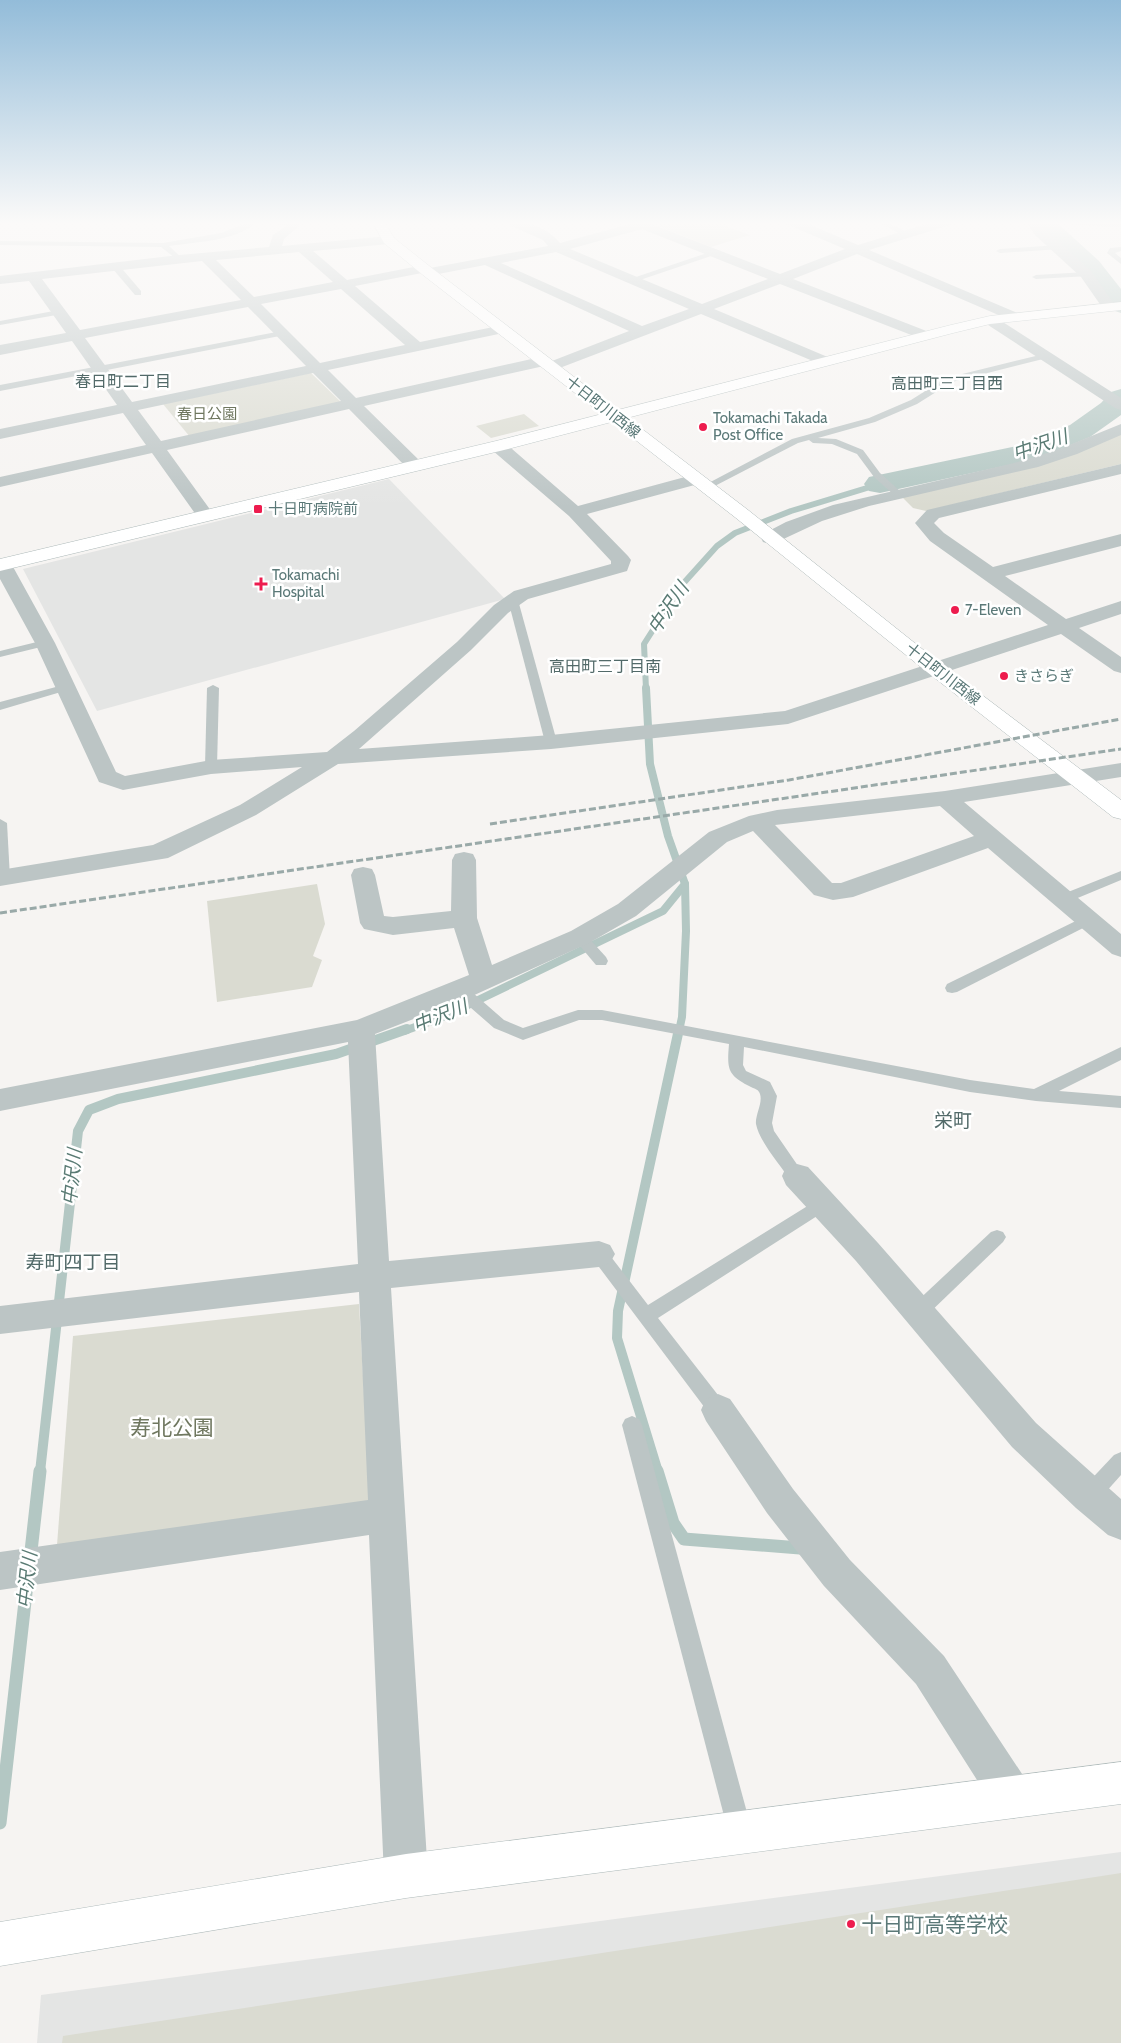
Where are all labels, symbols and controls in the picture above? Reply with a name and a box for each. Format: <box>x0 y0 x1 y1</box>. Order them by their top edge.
district label: 春日町二丁目 <box>75 372 171 391</box>
street label: 十日町川西線 <box>562 372 644 442</box>
district label: 高田町三丁目西 <box>891 374 1003 393</box>
park label: 春日公園 <box>177 405 237 423</box>
place label: Tokamachi Takada Post Office <box>713 409 828 444</box>
marker: Tokamachi Takada Post Office <box>697 421 709 433</box>
water label: 中沢川 <box>1009 424 1073 465</box>
place label: 十日町病院前 <box>268 500 358 518</box>
marker: 十日町病院前 <box>252 503 264 515</box>
place label: Tokamachi Hospital <box>272 566 339 601</box>
water label: 中沢川 <box>643 576 695 638</box>
marker: Tokamachi Hospital <box>254 577 268 591</box>
place label: 7-Eleven <box>965 601 1021 619</box>
marker: 7-Eleven <box>949 604 961 616</box>
street label: 十日町川西線 <box>902 639 984 709</box>
district label: 高田町三丁目南 <box>549 657 661 676</box>
place label: きさらぎ <box>1014 667 1074 685</box>
marker: きさらぎ <box>998 670 1010 682</box>
water label: 中沢川 <box>409 994 473 1037</box>
district label: 栄町 <box>934 1109 972 1132</box>
water label: 中沢川 <box>58 1145 87 1207</box>
district label: 寿町四丁目 <box>25 1251 121 1274</box>
park label: 寿北公園 <box>130 1415 214 1440</box>
water label: 中沢川 <box>13 1548 42 1610</box>
place label: 十日町高等学校 <box>861 1912 1008 1937</box>
marker: 十日町高等学校 <box>845 1918 857 1930</box>

